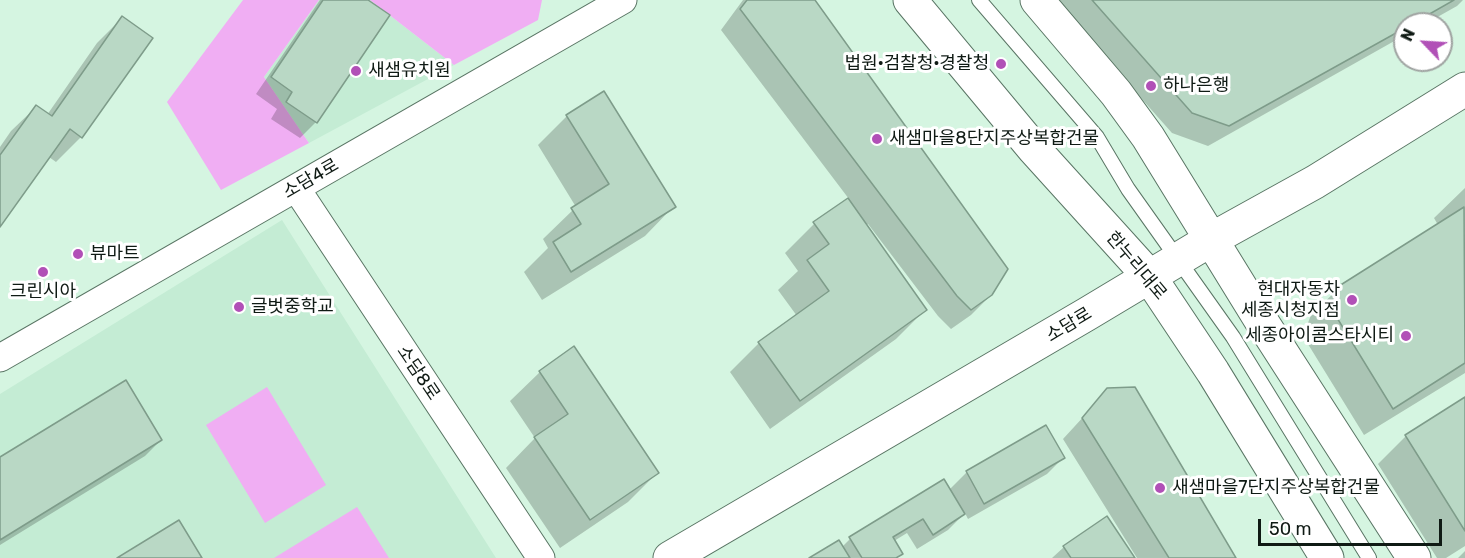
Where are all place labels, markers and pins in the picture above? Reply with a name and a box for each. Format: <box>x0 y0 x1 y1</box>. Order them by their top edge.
place label: 법원·검찰청·경찰청 <box>845 53 989 75</box>
marker: 법원·검찰청·경찰청 <box>994 57 1008 71</box>
place label: 새샘유치원 <box>368 60 451 82</box>
marker: 새샘유치원 <box>349 64 363 78</box>
place label: 하나은행 <box>1163 75 1229 97</box>
marker: 하나은행 <box>1144 79 1158 93</box>
place label: 새샘마을8단지주상복합건물 <box>889 128 1099 150</box>
marker: 새샘마을8단지주상복합건물 <box>870 132 884 146</box>
place label: 뷰마트 <box>90 243 140 265</box>
marker: 뷰마트 <box>71 247 85 261</box>
marker: 크린시아 <box>36 265 50 279</box>
place label: 현대자동차 세종시청지점 <box>1241 279 1340 322</box>
place label: 크린시아 <box>10 281 76 303</box>
marker: 현대자동차 세종시청지점 <box>1345 293 1359 307</box>
place label: 글벗중학교 <box>251 296 334 318</box>
marker: 글벗중학교 <box>232 300 246 314</box>
place label: 세종아이콤스타시티 <box>1245 325 1394 347</box>
marker: 세종아이콤스타시티 <box>1399 329 1413 343</box>
place label: 새샘마을7단지주상복합건물 <box>1172 477 1380 499</box>
marker: 새샘마을7단지주상복합건물 <box>1153 481 1167 495</box>

